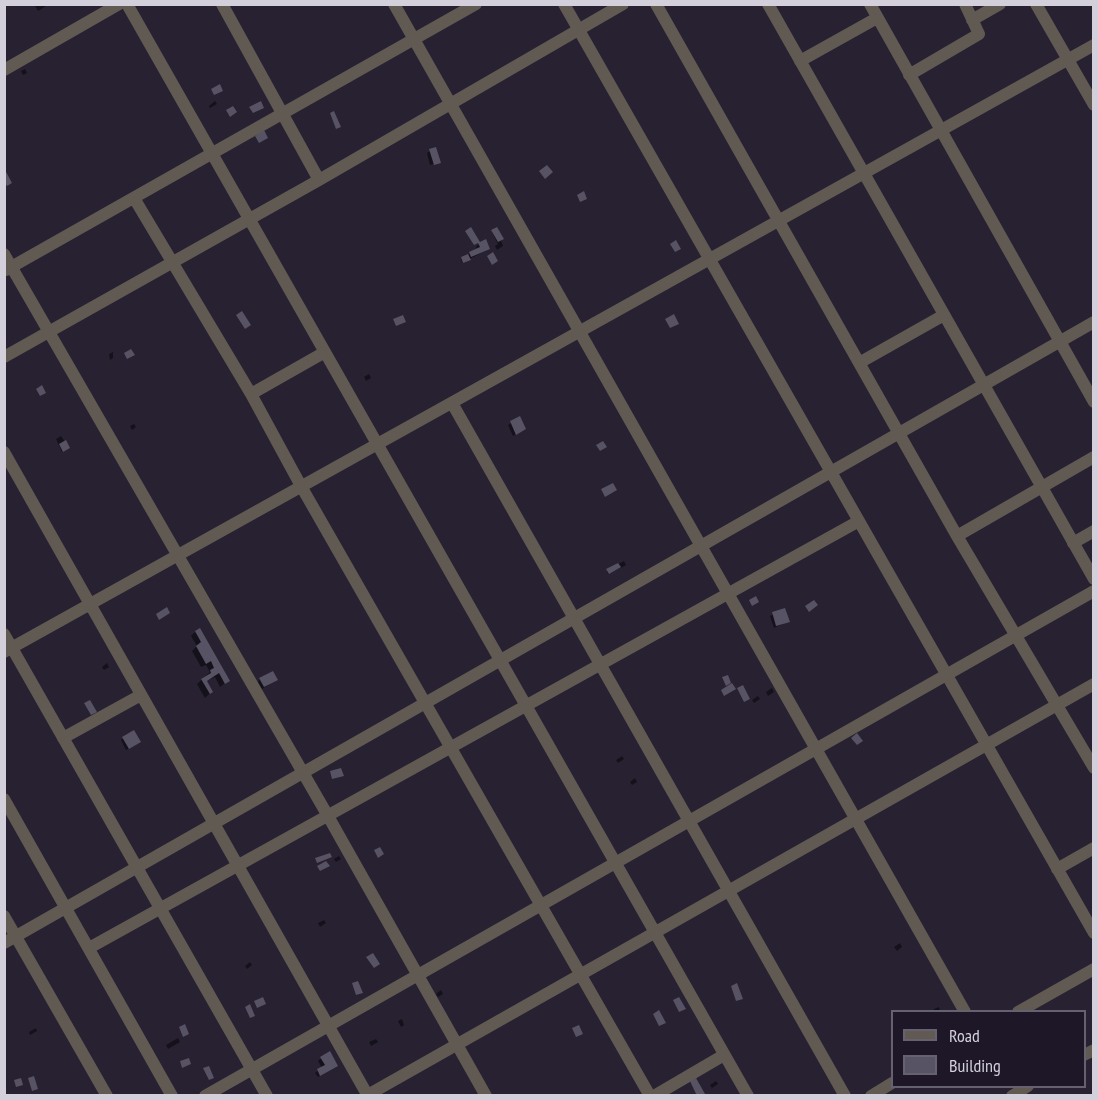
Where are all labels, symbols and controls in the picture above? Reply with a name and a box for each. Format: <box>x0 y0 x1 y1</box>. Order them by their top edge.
legend <box>891 1010 1086 1088</box>
text: Road <box>949 1024 980 1047</box>
text: Building <box>949 1054 1001 1077</box>

